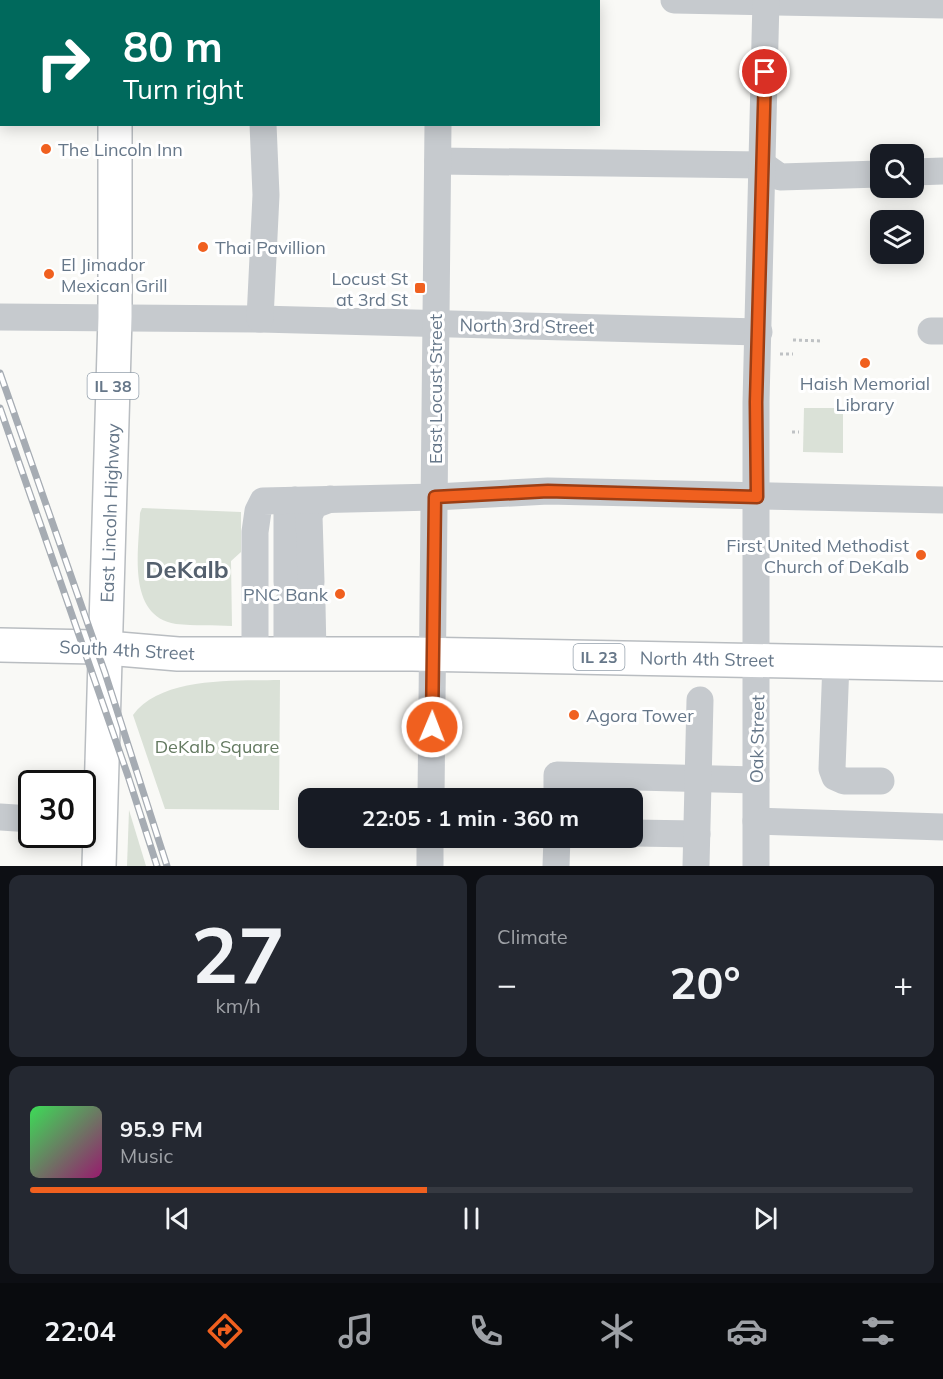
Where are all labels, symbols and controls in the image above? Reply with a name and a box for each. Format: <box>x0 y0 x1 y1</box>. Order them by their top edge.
text: 80 m <box>123 20 223 73</box>
icon: right <box>24 24 102 102</box>
pin <box>739 46 790 97</box>
icon: arrive <box>748 55 781 88</box>
text: Turn right <box>123 72 243 106</box>
place label: The Lincoln Inn <box>58 138 183 161</box>
marker: The Lincoln Inn <box>39 142 53 156</box>
map controls <box>870 144 924 264</box>
button: search <box>870 144 924 198</box>
button: layers <box>870 210 924 264</box>
place label: Thai Pavillion <box>215 236 326 259</box>
marker: Thai Pavillion <box>196 240 210 254</box>
place label: El Jimador Mexican Grill <box>61 253 168 297</box>
marker: El Jimador Mexican Grill <box>42 267 56 281</box>
place label: Locust St at 3rd St <box>331 267 408 311</box>
marker: Locust St at 3rd St <box>413 281 427 295</box>
street label: North 3rd Street <box>459 313 595 339</box>
street label: East Locust Street <box>424 314 447 464</box>
marker: Haish Memorial Library <box>858 356 872 370</box>
place label: Haish Memorial Library <box>800 372 930 416</box>
road number: IL 38 <box>88 373 138 399</box>
street label: East Lincoln Highway <box>95 423 125 603</box>
place label: First United Methodist Church of DeKalb <box>726 534 909 578</box>
marker: First United Methodist Church of DeKalb <box>914 548 928 562</box>
district label: DeKalb <box>145 554 229 584</box>
place label: PNC Bank <box>243 583 329 606</box>
marker: PNC Bank <box>333 587 347 601</box>
street label: South 4th Street <box>59 635 195 665</box>
road number: IL 23 <box>574 644 624 670</box>
street label: North 4th Street <box>640 646 774 672</box>
position arrow <box>400 695 464 759</box>
street label: Oak Street <box>745 695 769 783</box>
place label: Agora Tower <box>586 704 694 727</box>
marker: Agora Tower <box>567 708 581 722</box>
park label: DeKalb Square <box>155 735 279 758</box>
speed limit sign: 30 <box>18 770 96 848</box>
text: 22:05 · 1 min · 360 m <box>362 804 579 832</box>
text: 27 <box>191 905 285 1003</box>
text: Climate <box>497 924 568 949</box>
text: 20° <box>669 954 741 1010</box>
text: − <box>497 963 517 1004</box>
text: + <box>893 963 913 1004</box>
text: km/h <box>215 993 261 1018</box>
text: 95.9 FM <box>120 1115 203 1143</box>
text: Music <box>120 1143 173 1168</box>
icon: previous <box>161 1202 194 1235</box>
icon: pause <box>455 1202 488 1235</box>
icon: next <box>749 1202 782 1235</box>
icon: directions <box>204 1310 246 1352</box>
icon: music <box>335 1310 377 1352</box>
icon: phone <box>465 1310 507 1352</box>
icon: climate <box>596 1310 638 1352</box>
icon: car <box>726 1310 768 1352</box>
icon: filters <box>857 1310 899 1352</box>
text: 22:04 <box>44 1314 116 1348</box>

